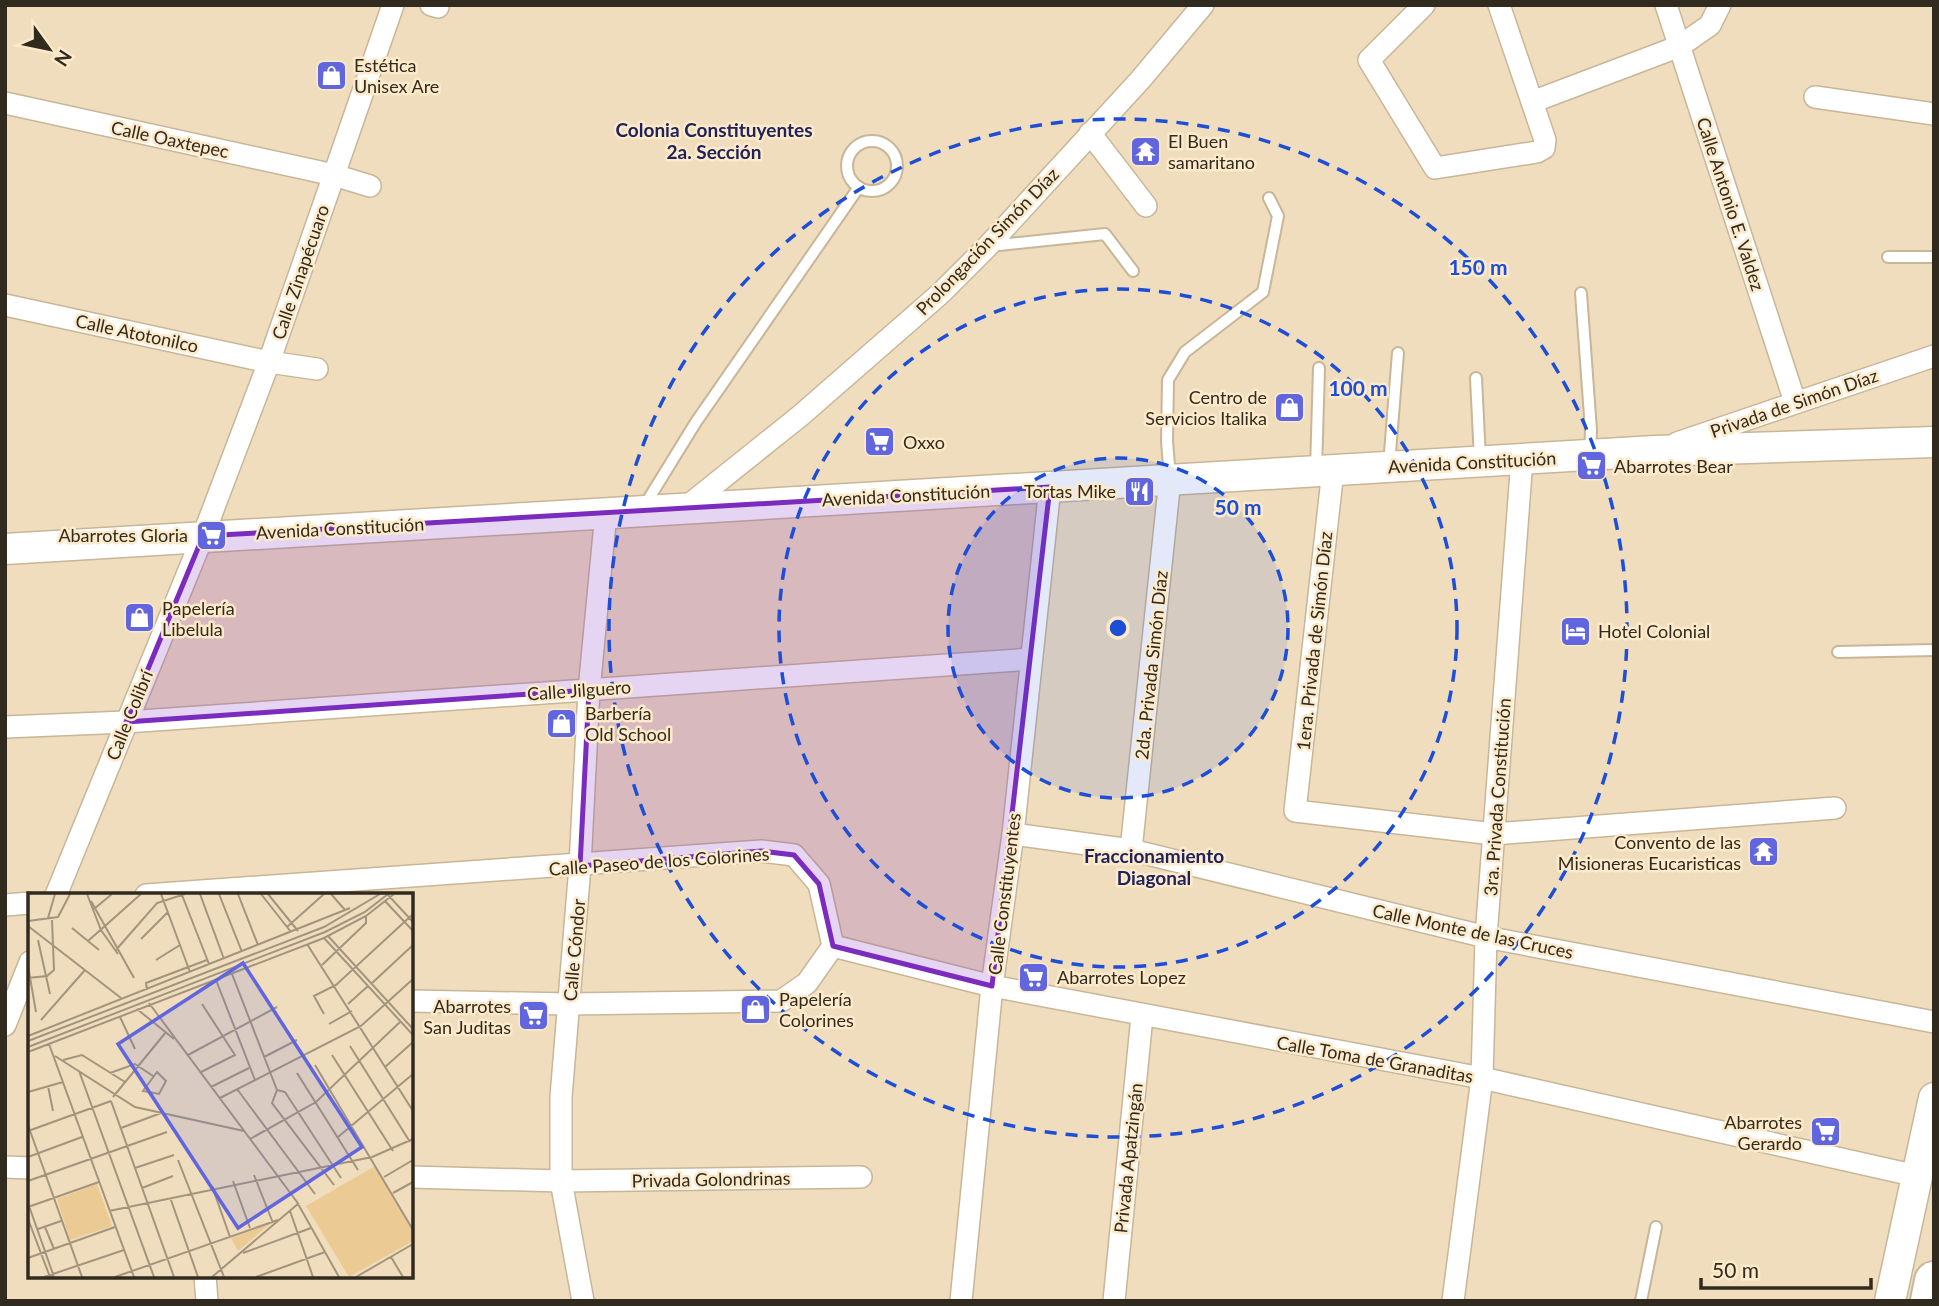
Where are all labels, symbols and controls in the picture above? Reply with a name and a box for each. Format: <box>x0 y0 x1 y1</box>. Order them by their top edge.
north arrow <box>14 14 84 84</box>
text: N <box>50 46 77 71</box>
place label: Estética Unisex Are <box>354 54 439 97</box>
shop icon: Estética Unisex Are <box>314 58 348 92</box>
street label: Calle Antonio E. Valdez <box>1693 114 1769 294</box>
street label: Calle Oaxtepec <box>109 116 231 162</box>
district label: Colonia Constituyentes 2a. Sección <box>615 118 813 163</box>
place label: El Buen samaritano <box>1168 130 1255 173</box>
temple icon: El Buen samaritano <box>1128 134 1162 168</box>
street label: Prolongación Simón Díaz <box>911 163 1063 319</box>
street label: Calle Zinapécuaro <box>267 202 333 342</box>
text: 150 m <box>1448 254 1508 279</box>
street label: Calle Atotonilco <box>74 309 200 357</box>
street label: Privada de Simón Díaz <box>1707 364 1881 442</box>
text: 100 m <box>1328 375 1388 400</box>
place label: Centro de Servicios Italika <box>1145 386 1267 429</box>
shop icon: Centro de Servicios Italika <box>1273 390 1307 424</box>
supermarket icon: Oxxo <box>863 425 897 459</box>
place label: Oxxo <box>903 431 945 453</box>
street label: Avenida Constitución <box>1387 447 1557 477</box>
supermarket icon: Abarrotes Bear <box>1574 449 1608 483</box>
place label: Abarrotes Bear <box>1614 455 1733 477</box>
restaurant icon: Tortas Mike <box>1122 474 1156 508</box>
street label: Avenida Constitución <box>821 480 991 510</box>
place label: Tortas Mike <box>1024 480 1116 502</box>
text: 50 m <box>1214 494 1262 519</box>
street label: Avenida Constitución <box>255 513 425 543</box>
supermarket icon: Abarrotes Gloria <box>194 518 228 552</box>
place label: Abarrotes Gloria <box>58 524 188 546</box>
street label: 1era. Privada de Simón Díaz <box>1292 530 1336 752</box>
street label: 2da. Privada Simón Díaz <box>1130 569 1172 761</box>
place label: Papelería Libelula <box>162 597 235 640</box>
shop icon: Papelería Libelula <box>122 601 156 635</box>
hotel icon: Hotel Colonial <box>1558 614 1592 648</box>
centre of rings <box>1106 616 1130 640</box>
place label: Hotel Colonial <box>1598 620 1710 642</box>
street label: Calle Colibrí <box>101 666 157 763</box>
street label: Calle Jilguero <box>526 675 632 705</box>
street label: 3ra. Privada Constitución <box>1479 697 1515 897</box>
place label: Barbería Old School <box>585 702 671 745</box>
shop icon: Barbería Old School <box>545 706 579 740</box>
street label: Calle Constituyentes <box>983 811 1025 976</box>
place label: Convento de las Misioneras Eucaristicas <box>1558 831 1741 874</box>
temple icon: Convento de las Misioneras Eucaristicas <box>1747 835 1781 869</box>
street label: Calle Paseo de los Colorines <box>548 842 770 880</box>
district label: Fraccionamiento Diagonal <box>1084 844 1224 889</box>
inset map <box>28 893 413 1278</box>
street label: Calle Cóndor <box>559 898 589 1002</box>
street label: Calle Monte de las Cruces <box>1371 899 1576 963</box>
supermarket icon: Abarrotes Lopez <box>1017 960 1051 994</box>
place label: Abarrotes Lopez <box>1057 966 1186 988</box>
place label: Papelería Colorines <box>779 988 854 1031</box>
shop icon: Papelería Colorines <box>739 992 773 1026</box>
place label: Abarrotes San Juditas <box>423 995 511 1038</box>
supermarket icon: Abarrotes San Juditas <box>517 999 551 1033</box>
street label: Calle Toma de Granaditas <box>1275 1031 1475 1087</box>
street label: Privada Apatzingán <box>1109 1082 1147 1234</box>
place label: Abarrotes Gerardo <box>1724 1111 1802 1154</box>
supermarket icon: Abarrotes Gerardo <box>1808 1115 1842 1149</box>
street label: Privada Golondrinas <box>631 1167 791 1191</box>
scale bar <box>1701 1246 1871 1290</box>
text: 50 m <box>1712 1257 1759 1282</box>

